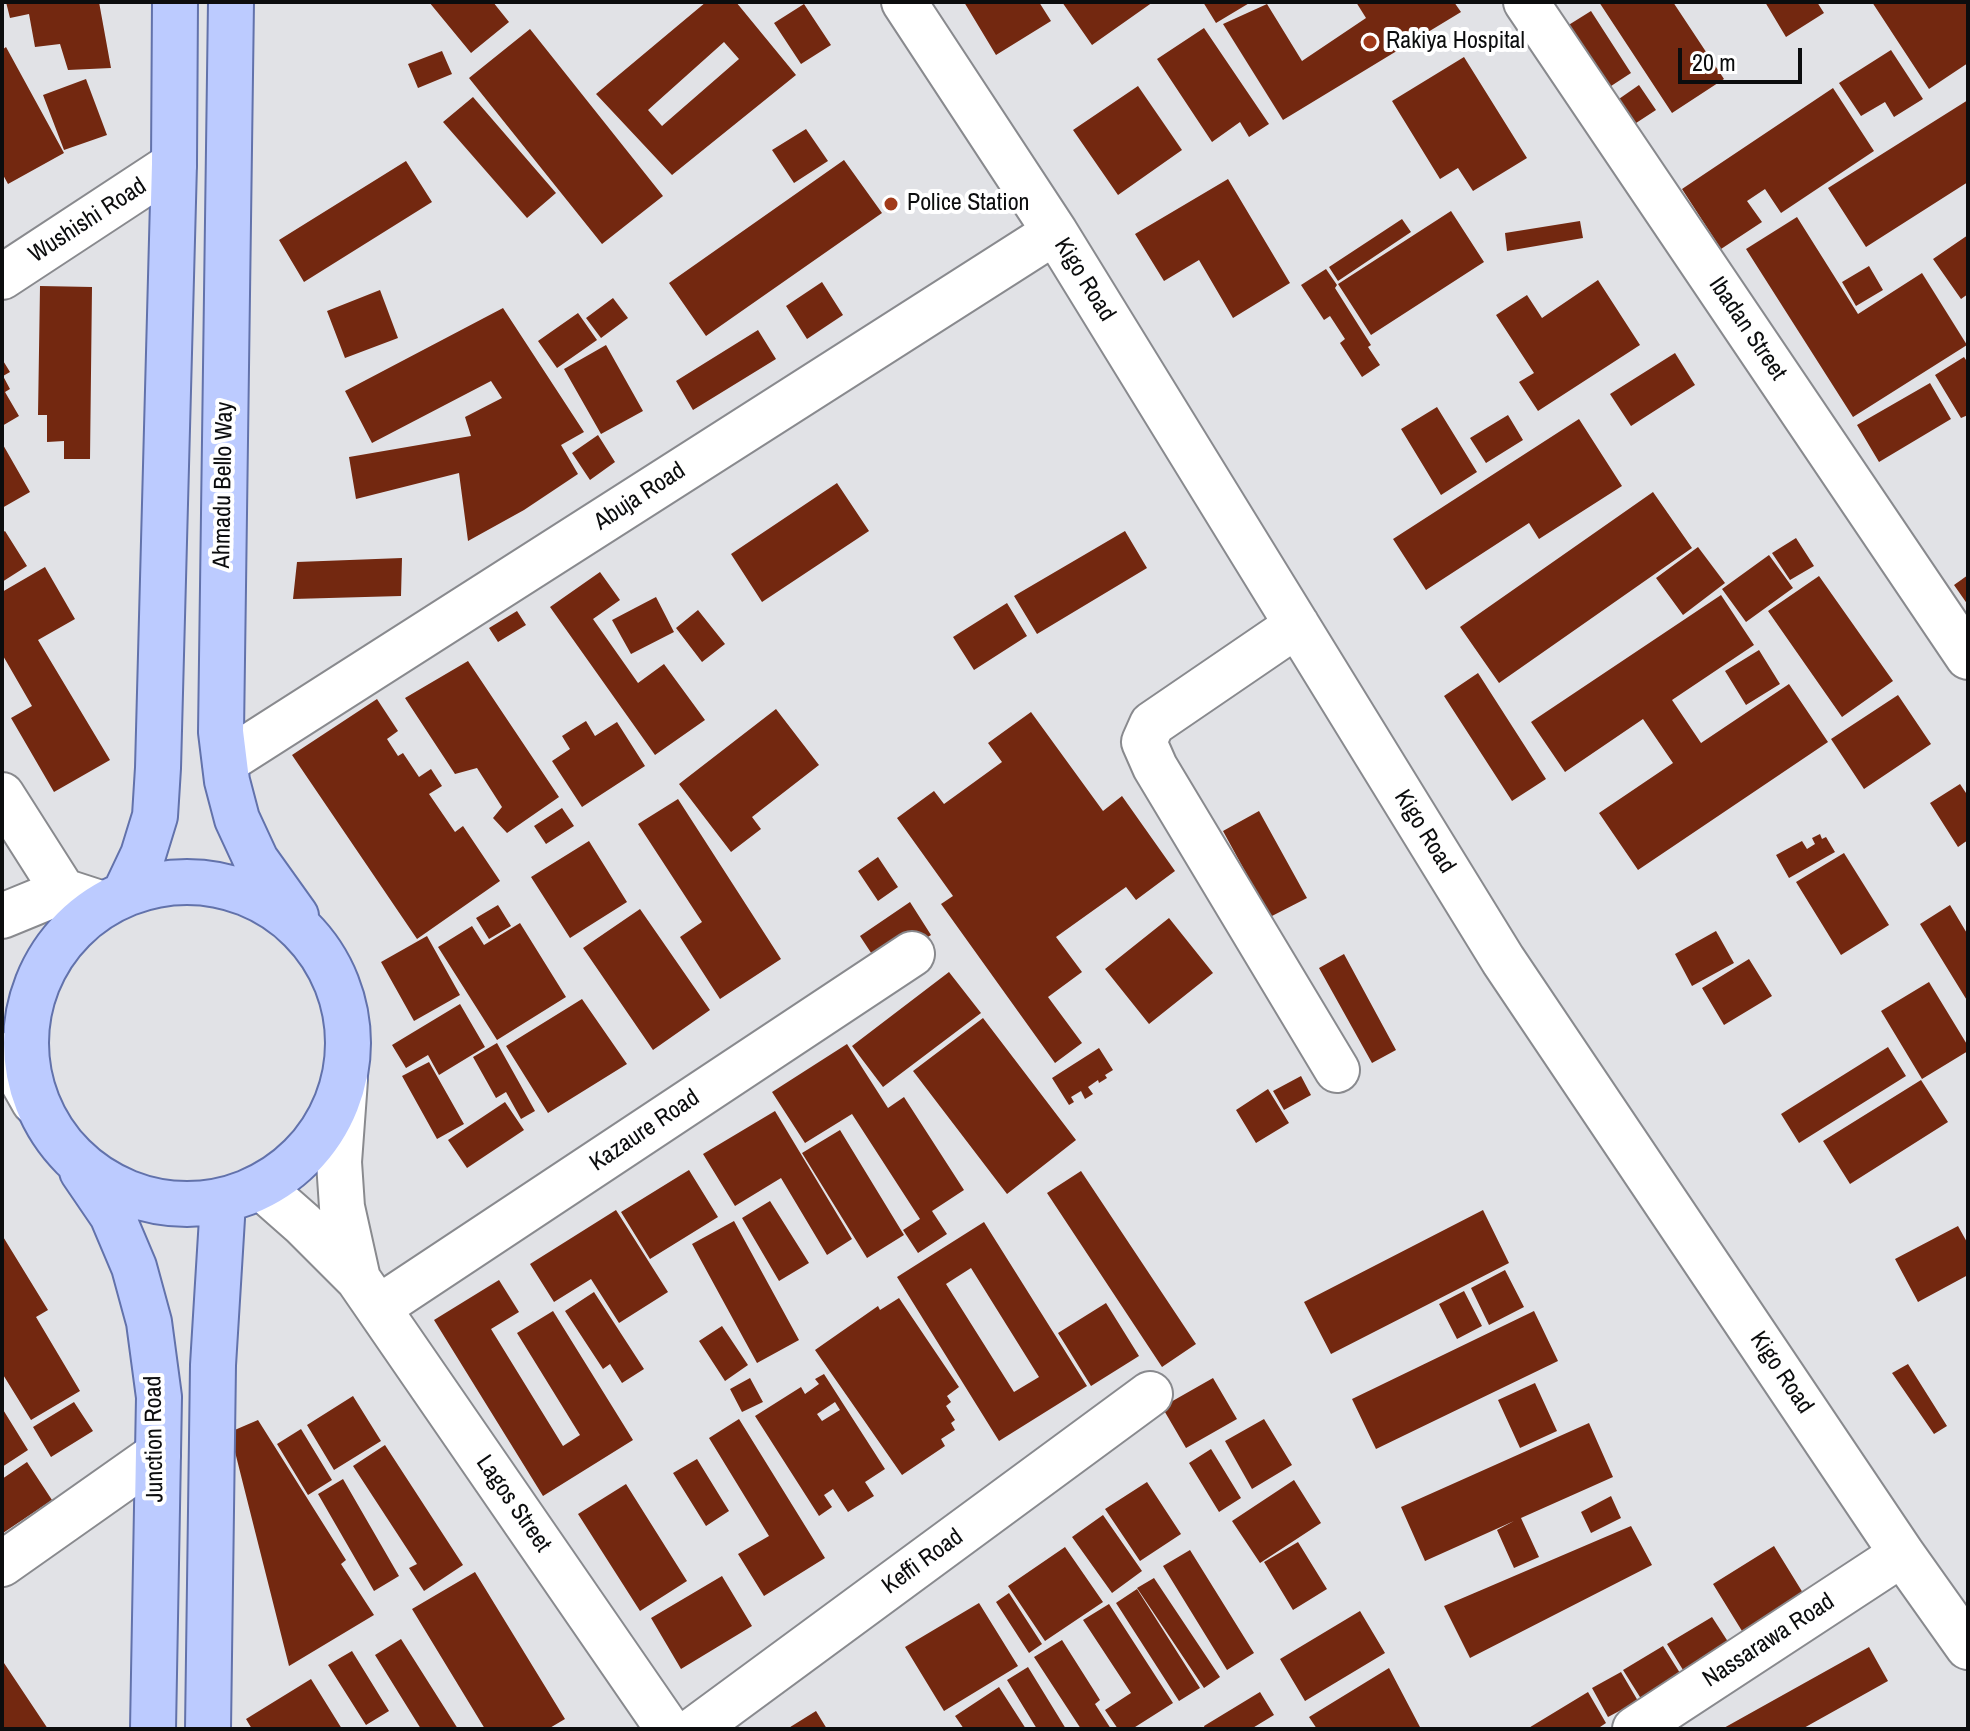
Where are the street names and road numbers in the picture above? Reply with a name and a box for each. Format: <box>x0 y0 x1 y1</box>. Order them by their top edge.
street label: Wushishi Road <box>24 172 152 270</box>
street label: Kigo Road <box>1047 233 1121 327</box>
street label: Ibadan Street <box>1702 272 1792 386</box>
street label: Ahmadu Bello Way <box>208 401 240 569</box>
street label: Abuja Road <box>589 457 691 537</box>
street label: Kigo Road <box>1387 785 1461 879</box>
street label: Kazaure Road <box>585 1084 705 1178</box>
street label: Kigo Road <box>1743 1326 1819 1420</box>
street label: Junction Road <box>139 1375 171 1503</box>
street label: Lagos Street <box>469 1450 557 1558</box>
street label: Keffi Road <box>877 1523 969 1601</box>
street label: Nassarawa Road <box>1698 1588 1840 1694</box>

